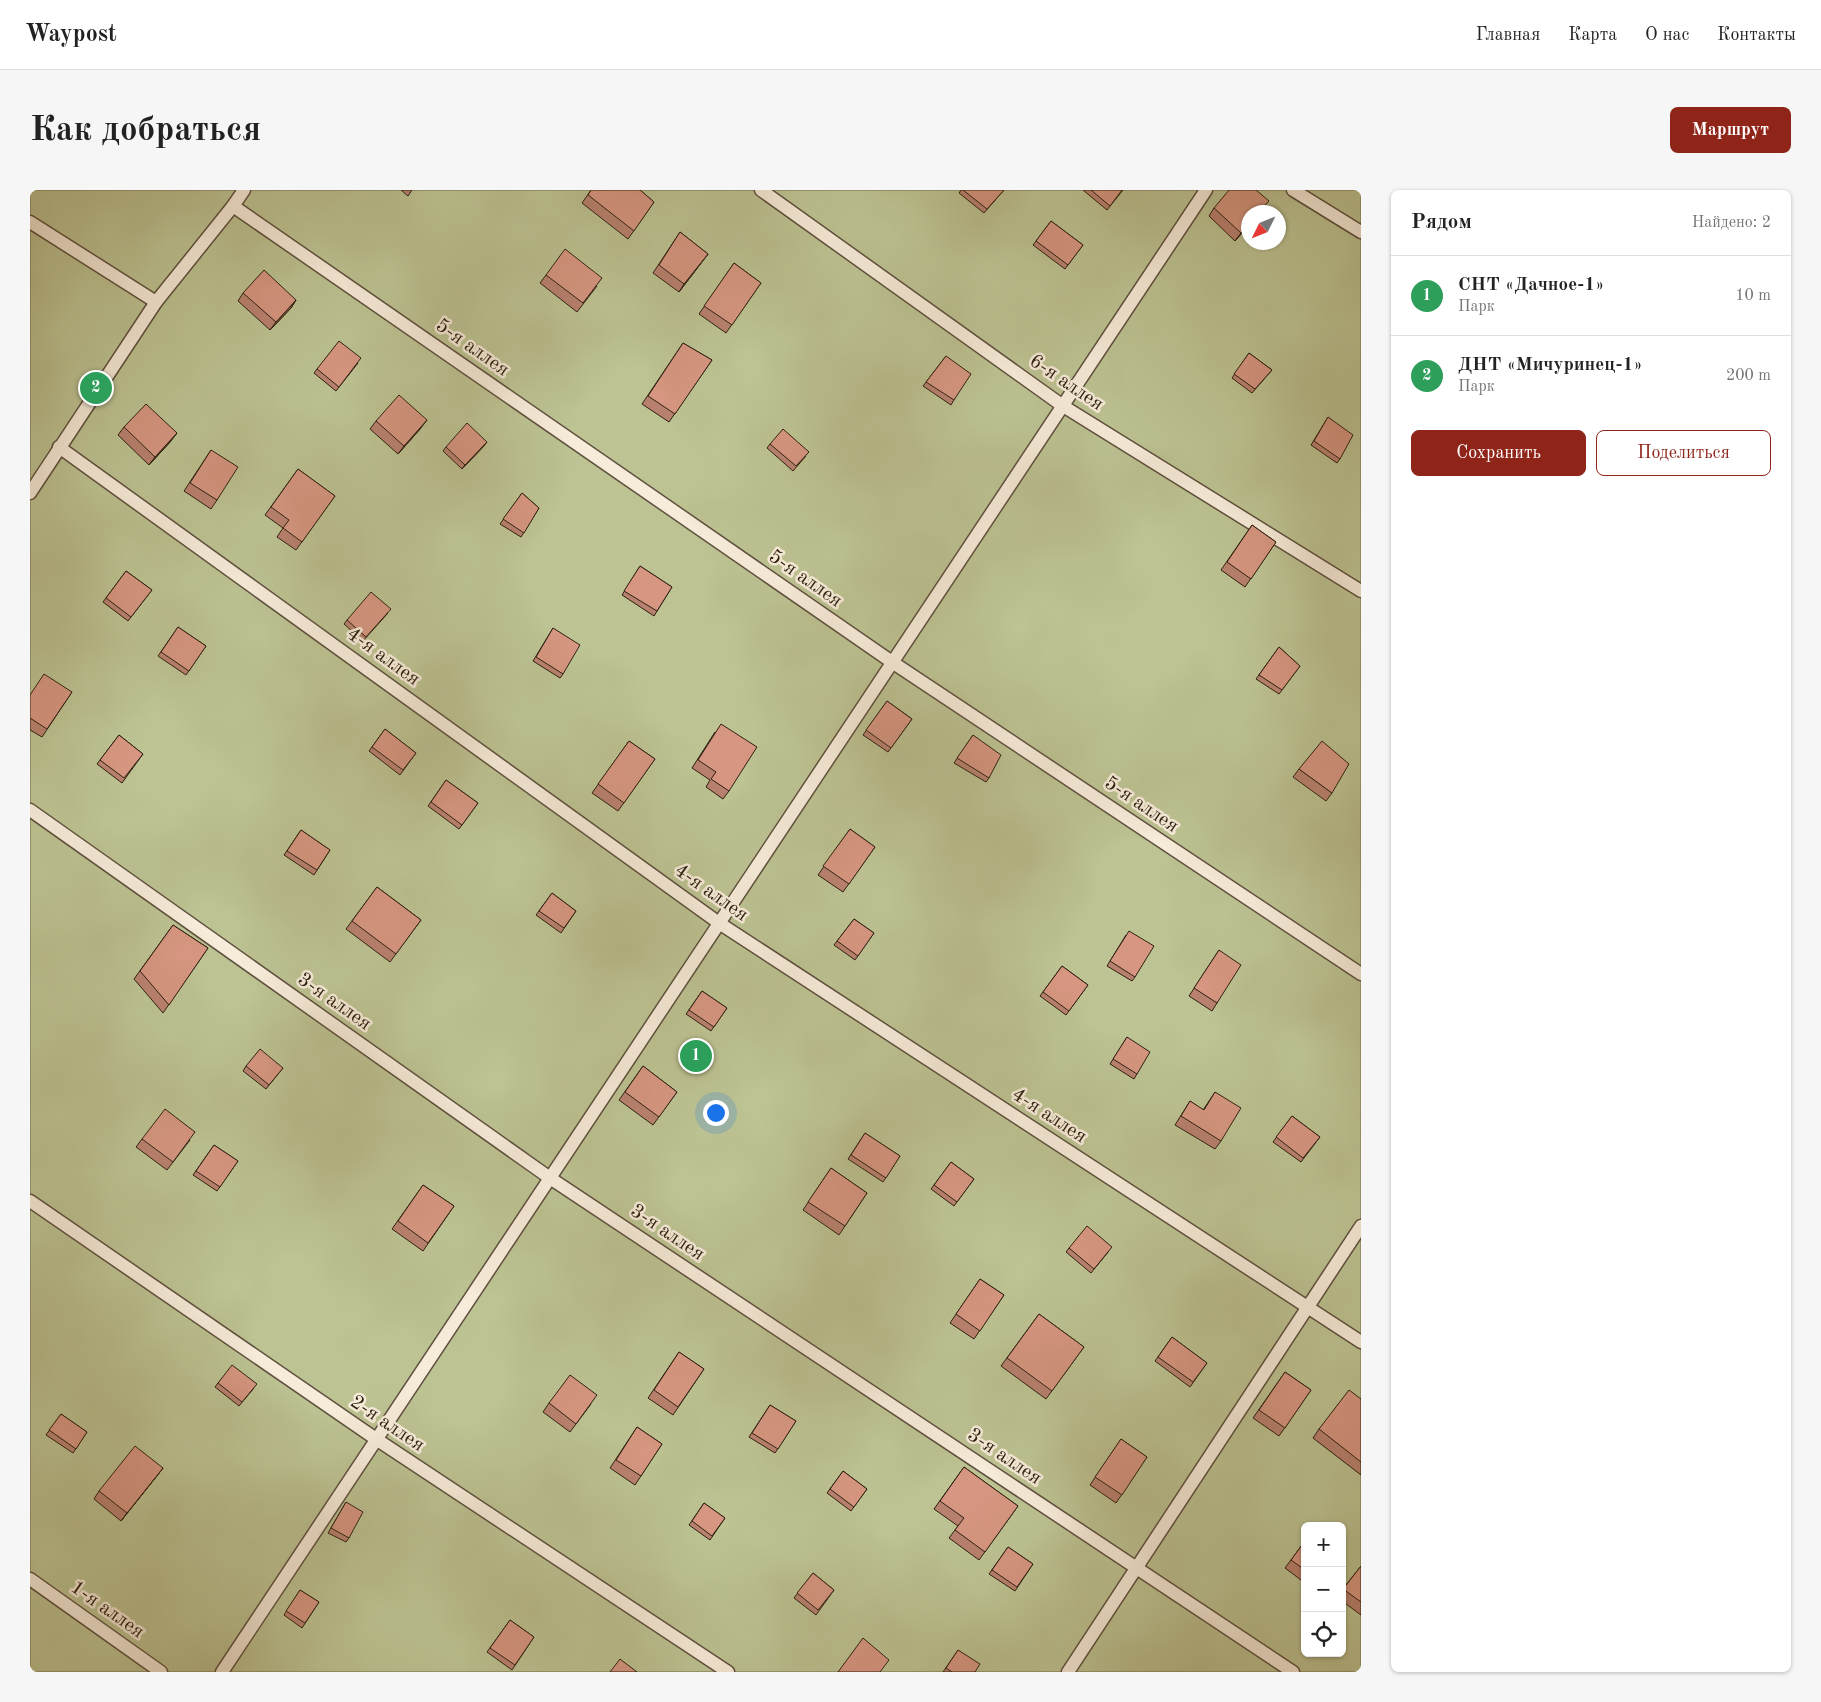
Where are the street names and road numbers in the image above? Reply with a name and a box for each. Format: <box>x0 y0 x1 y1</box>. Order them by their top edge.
street label: 5-я аллея <box>432 316 512 380</box>
street label: 6-я аллея <box>1025 351 1107 415</box>
street label: 5-я аллея <box>765 547 845 611</box>
street label: 4-я аллея <box>343 624 423 690</box>
street label: 5-я аллея <box>1100 773 1182 837</box>
street label: 4-я аллея <box>671 861 751 925</box>
street label: 3-я аллея <box>294 970 374 1034</box>
street label: 4-я аллея <box>1008 1085 1090 1147</box>
street label: 3-я аллея <box>626 1201 708 1265</box>
street label: 2-я аллея <box>346 1392 428 1456</box>
street label: 3-я аллея <box>963 1425 1045 1489</box>
street label: 1-я аллея <box>67 1578 147 1642</box>

